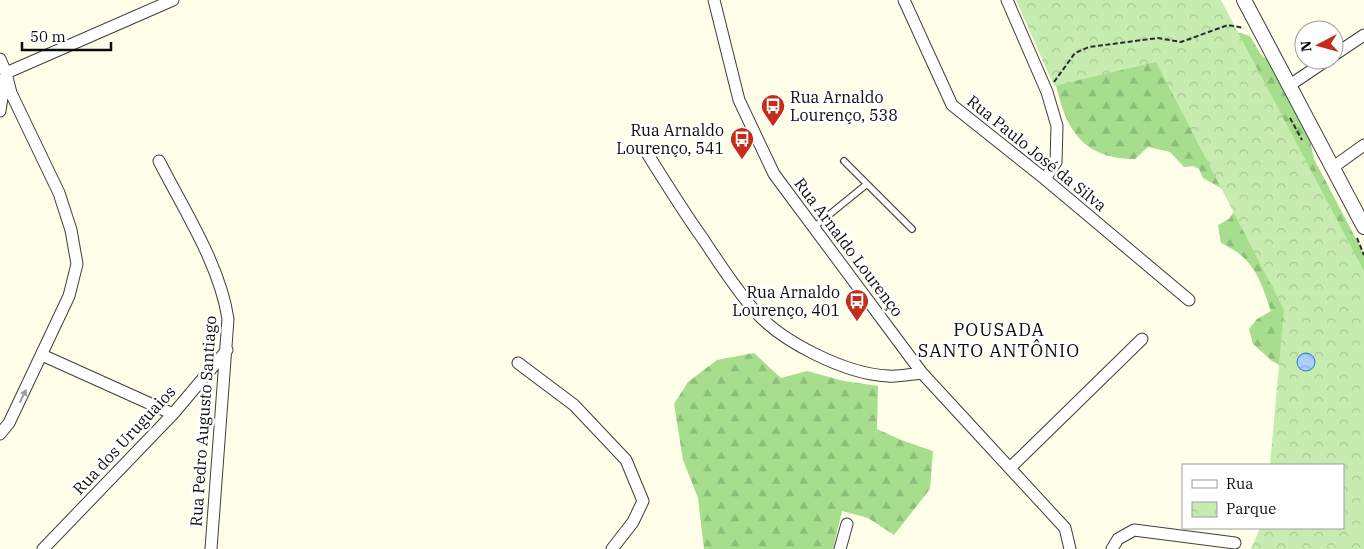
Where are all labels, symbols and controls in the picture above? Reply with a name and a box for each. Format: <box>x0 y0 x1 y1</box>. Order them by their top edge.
scale bar <box>22 20 111 52</box>
north arrow <box>1294 20 1344 70</box>
text: 50 m <box>30 27 66 46</box>
text: N <box>1297 40 1316 53</box>
place label: Rua Arnaldo Lourenço, 538 <box>790 87 898 125</box>
street label: Rua Paulo José da Silva <box>963 91 1111 216</box>
bus stop icon: Rua Arnaldo Lourenço, 538 <box>760 93 786 127</box>
place label: Rua Arnaldo Lourenço, 541 <box>616 120 724 158</box>
bus stop icon: Rua Arnaldo Lourenço, 541 <box>729 126 755 160</box>
street label: Rua Arnaldo Lourenço <box>790 174 908 320</box>
place label: Rua Arnaldo Lourenço, 401 <box>732 282 840 320</box>
bus stop icon: Rua Arnaldo Lourenço, 401 <box>844 288 870 322</box>
street label: Rua Pedro Augusto Santiago <box>186 315 220 527</box>
district label: POUSADA SANTO ANTÔNIO <box>918 318 1080 362</box>
street label: Rua dos Uruguaios <box>68 381 180 499</box>
one-way arrow <box>18 388 27 403</box>
legend <box>1182 464 1344 529</box>
text: Rua <box>1226 474 1253 493</box>
text: Parque <box>1226 499 1276 518</box>

